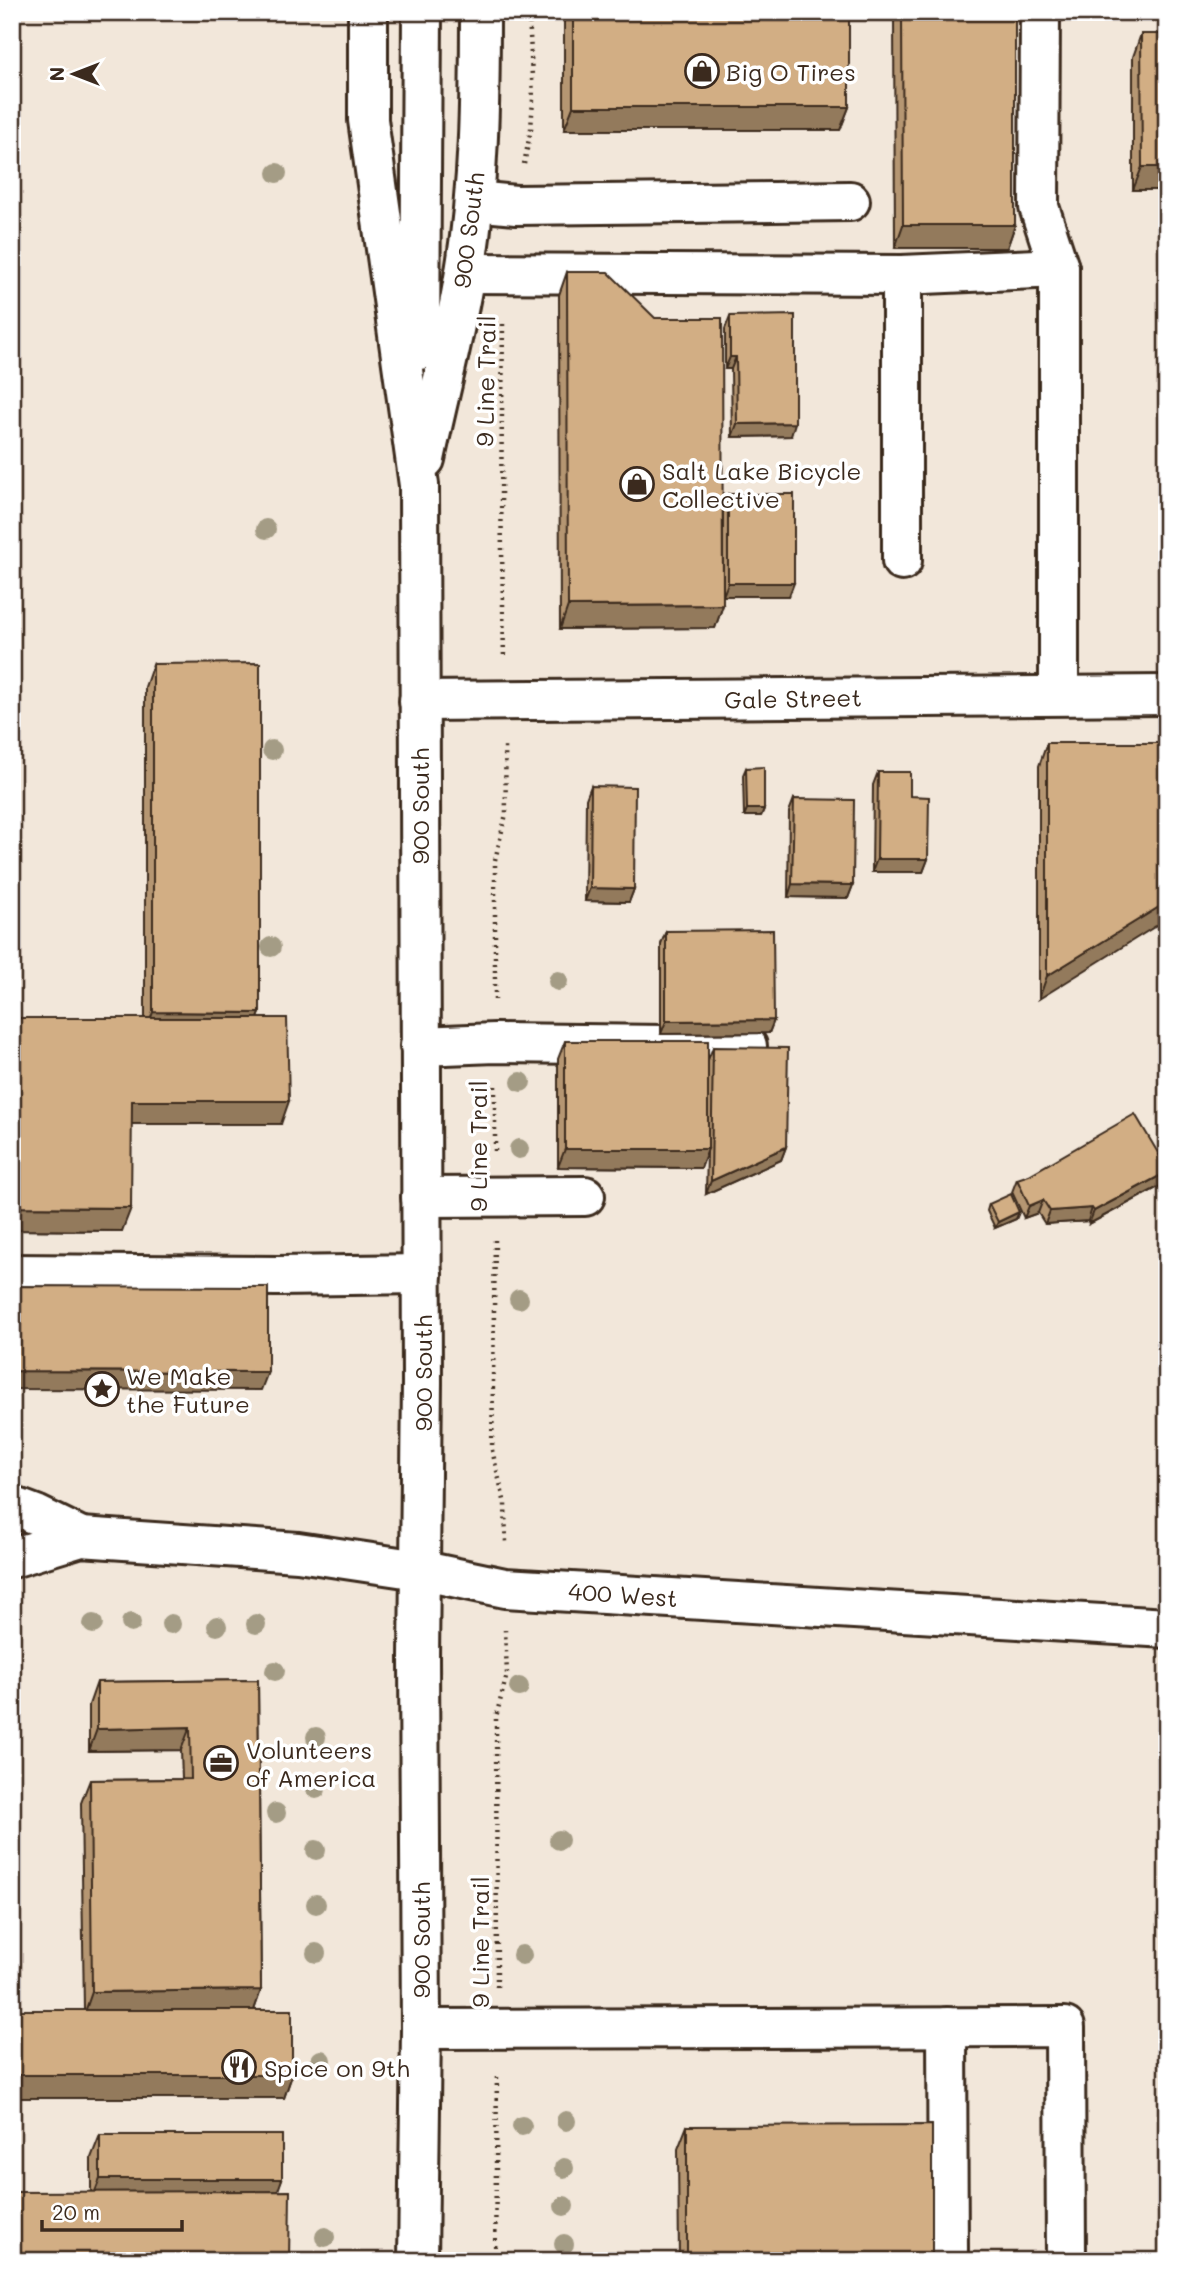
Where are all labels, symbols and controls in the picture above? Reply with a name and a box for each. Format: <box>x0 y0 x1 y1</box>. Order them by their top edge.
north arrow <box>38 38 108 108</box>
shop icon: Big O Tires <box>683 52 721 90</box>
place label: Big O Tires <box>726 56 856 87</box>
text: N <box>44 67 69 81</box>
street label: 900 South <box>446 170 490 290</box>
street label: 9 Line Trail <box>468 315 502 447</box>
place label: Salt Lake Bicycle Collective <box>662 455 861 514</box>
shop icon: Salt Lake Bicycle Collective <box>618 465 656 503</box>
street label: Gale Street <box>724 681 862 715</box>
street label: 900 South <box>404 748 435 864</box>
street label: 9 Line Trail <box>462 1080 493 1212</box>
street label: 900 South <box>407 1315 438 1431</box>
place label: We Make the Future <box>126 1360 250 1419</box>
place icon: We Make the Future <box>83 1370 121 1408</box>
street label: 400 West <box>567 1575 679 1613</box>
place label: Volunteers of America <box>246 1734 376 1793</box>
office icon: Volunteers of America <box>202 1744 240 1782</box>
street label: 9 Line Trail <box>464 1876 495 2008</box>
street label: 900 South <box>405 1882 436 1998</box>
restaurant icon: Spice on 9th <box>220 2048 258 2086</box>
place label: Spice on 9th <box>264 2052 410 2083</box>
scale bar <box>42 2189 182 2233</box>
text: 20 m <box>52 2198 100 2225</box>

